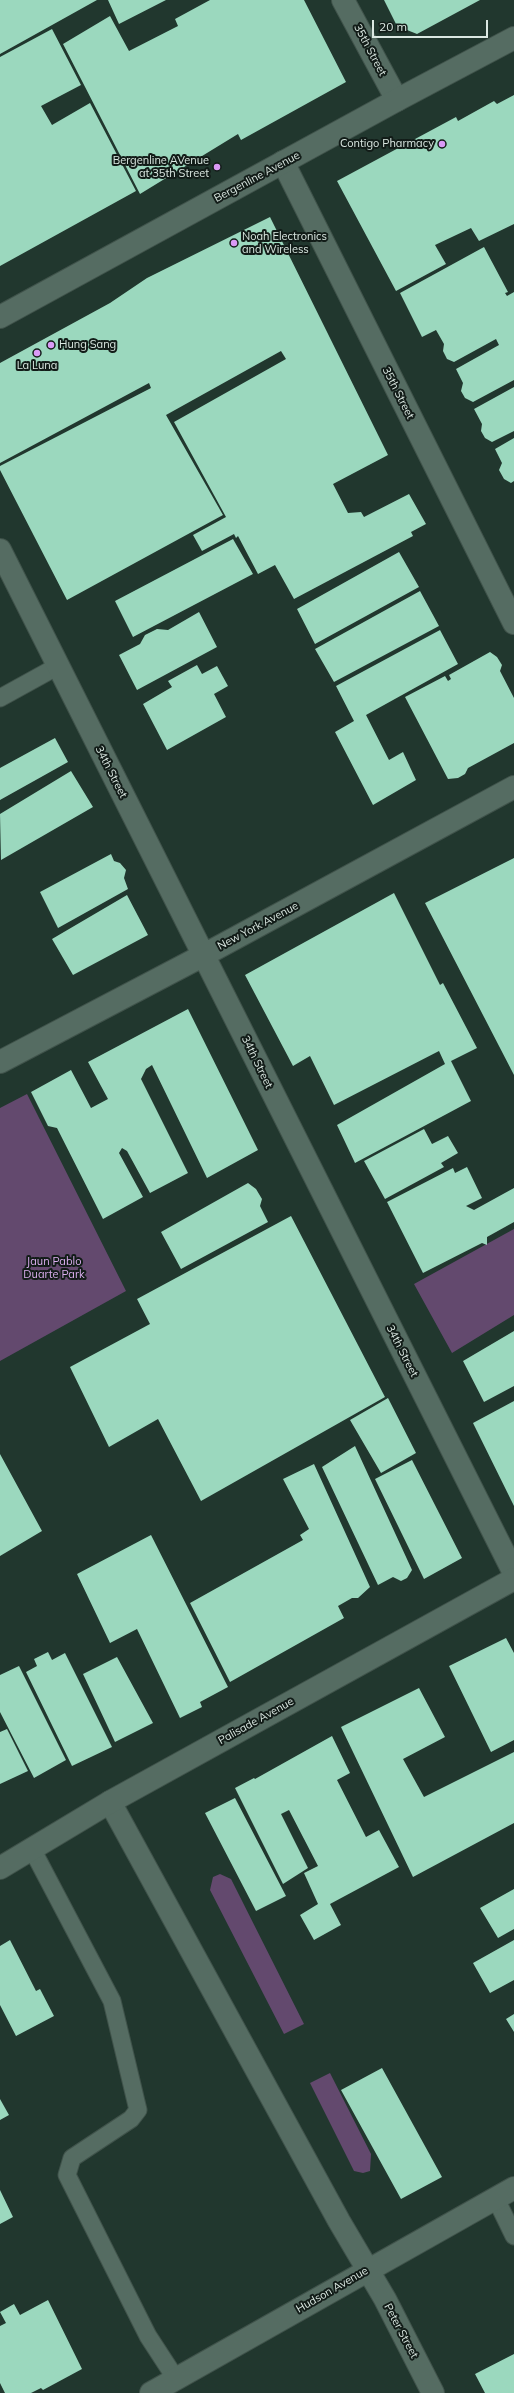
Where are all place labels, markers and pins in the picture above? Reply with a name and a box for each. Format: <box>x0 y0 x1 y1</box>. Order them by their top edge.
place label: Contigo Pharmacy <box>340 137 434 151</box>
marker: Contigo Pharmacy <box>437 139 447 149</box>
place label: Bergenline AVenue at 35th Street <box>113 154 209 180</box>
marker: Bergenline AVenue at 35th Street <box>212 162 222 172</box>
place label: Noah Electronics and Wireless <box>242 230 327 256</box>
marker: Noah Electronics and Wireless <box>229 238 239 248</box>
place label: Hung Sang <box>59 338 116 352</box>
marker: Hung Sang <box>46 340 56 350</box>
marker: La Luna <box>32 348 42 358</box>
place label: La Luna <box>17 359 57 373</box>

